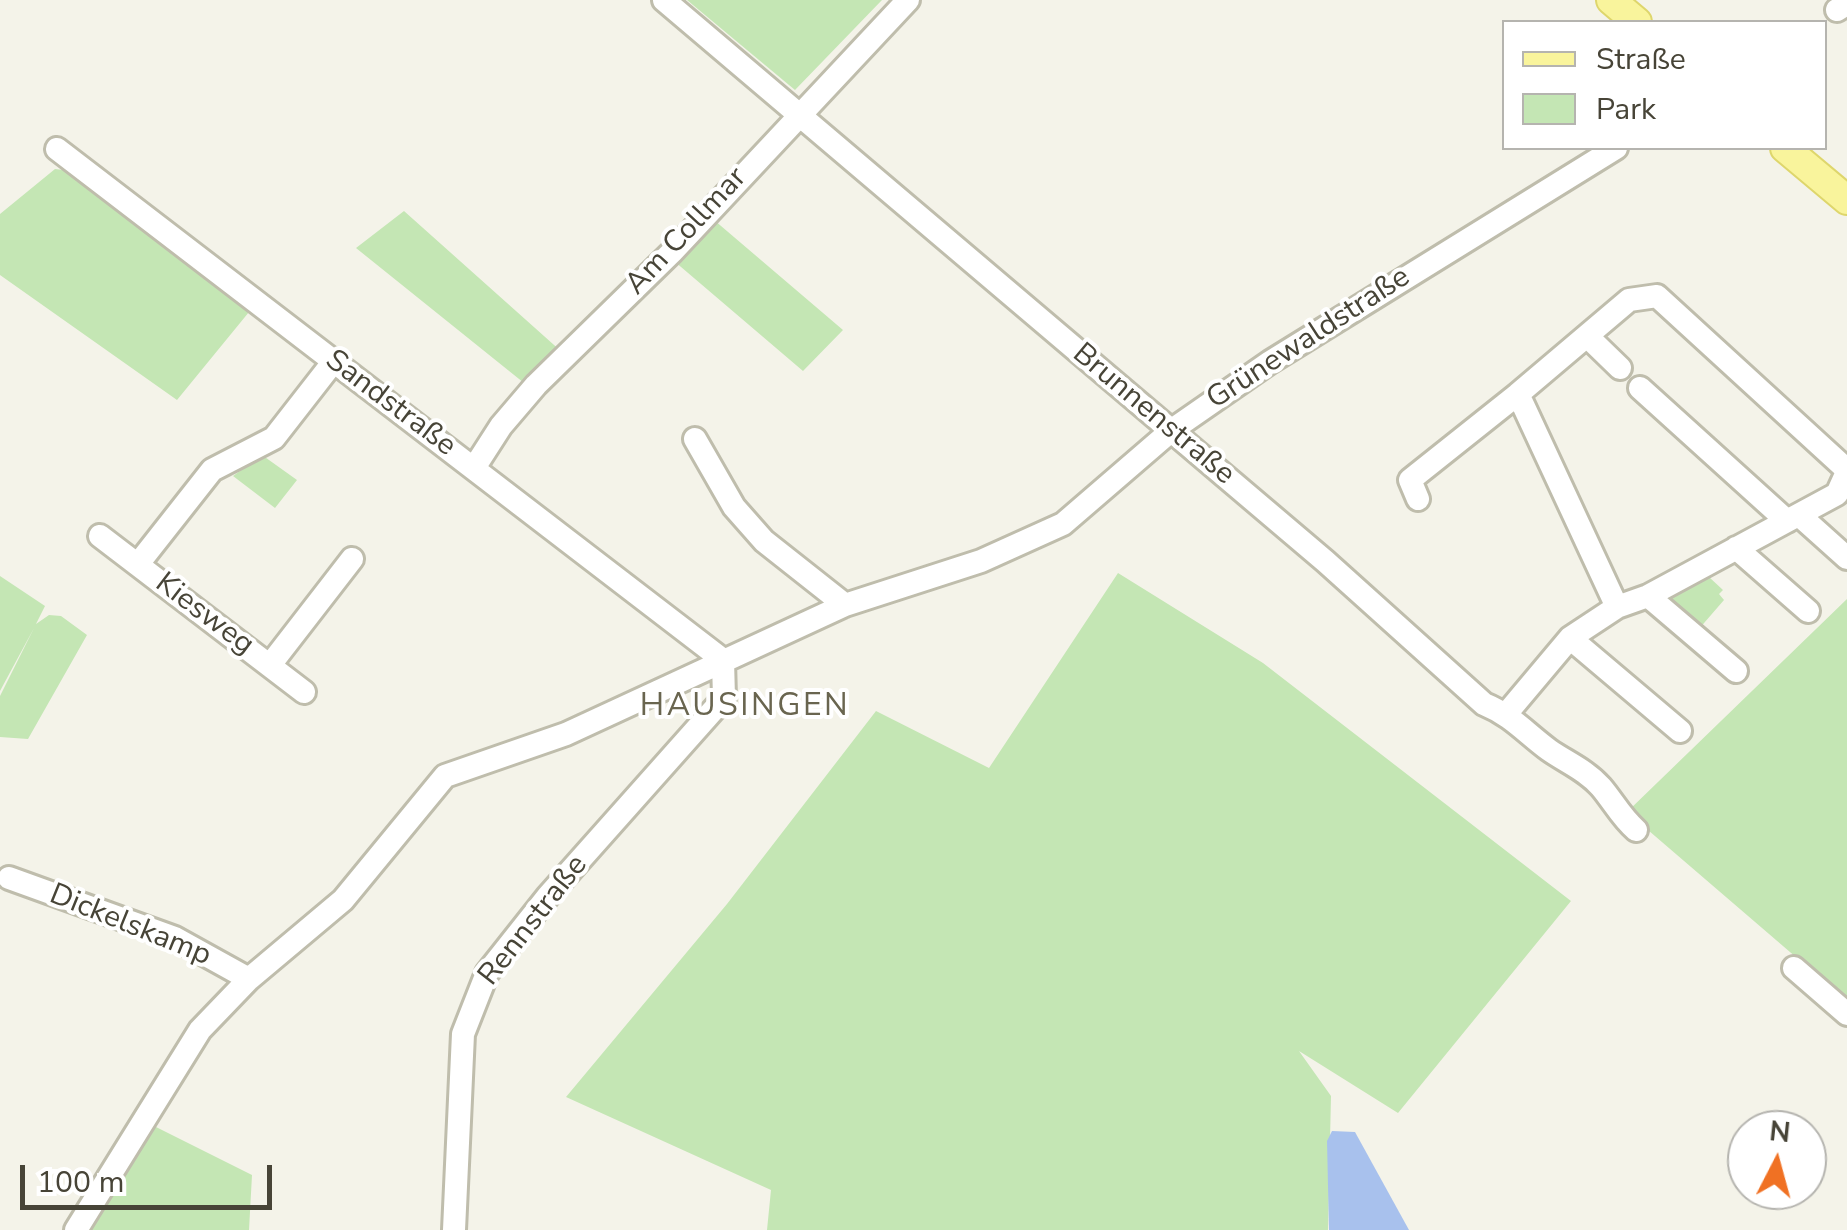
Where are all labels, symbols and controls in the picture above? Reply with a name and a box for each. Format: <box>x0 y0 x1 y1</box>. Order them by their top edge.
legend <box>1502 20 1827 150</box>
text: Straße <box>1596 39 1686 80</box>
text: Park <box>1596 89 1656 130</box>
street label: Am Collmar <box>619 161 755 303</box>
street label: Grünewaldstraße <box>1201 260 1417 418</box>
street label: Brunnenstraße <box>1065 337 1241 493</box>
street label: Sandstraße <box>317 343 463 465</box>
street label: Kiesweg <box>148 566 260 664</box>
district label: HAUSINGEN <box>640 688 850 726</box>
street label: Rennstraße <box>472 849 596 993</box>
street label: Dickelskamp <box>44 877 216 975</box>
north arrow <box>1727 1110 1827 1210</box>
text: N <box>1768 1112 1792 1152</box>
scale bar <box>25 1145 278 1207</box>
text: 100 m <box>37 1162 124 1203</box>

